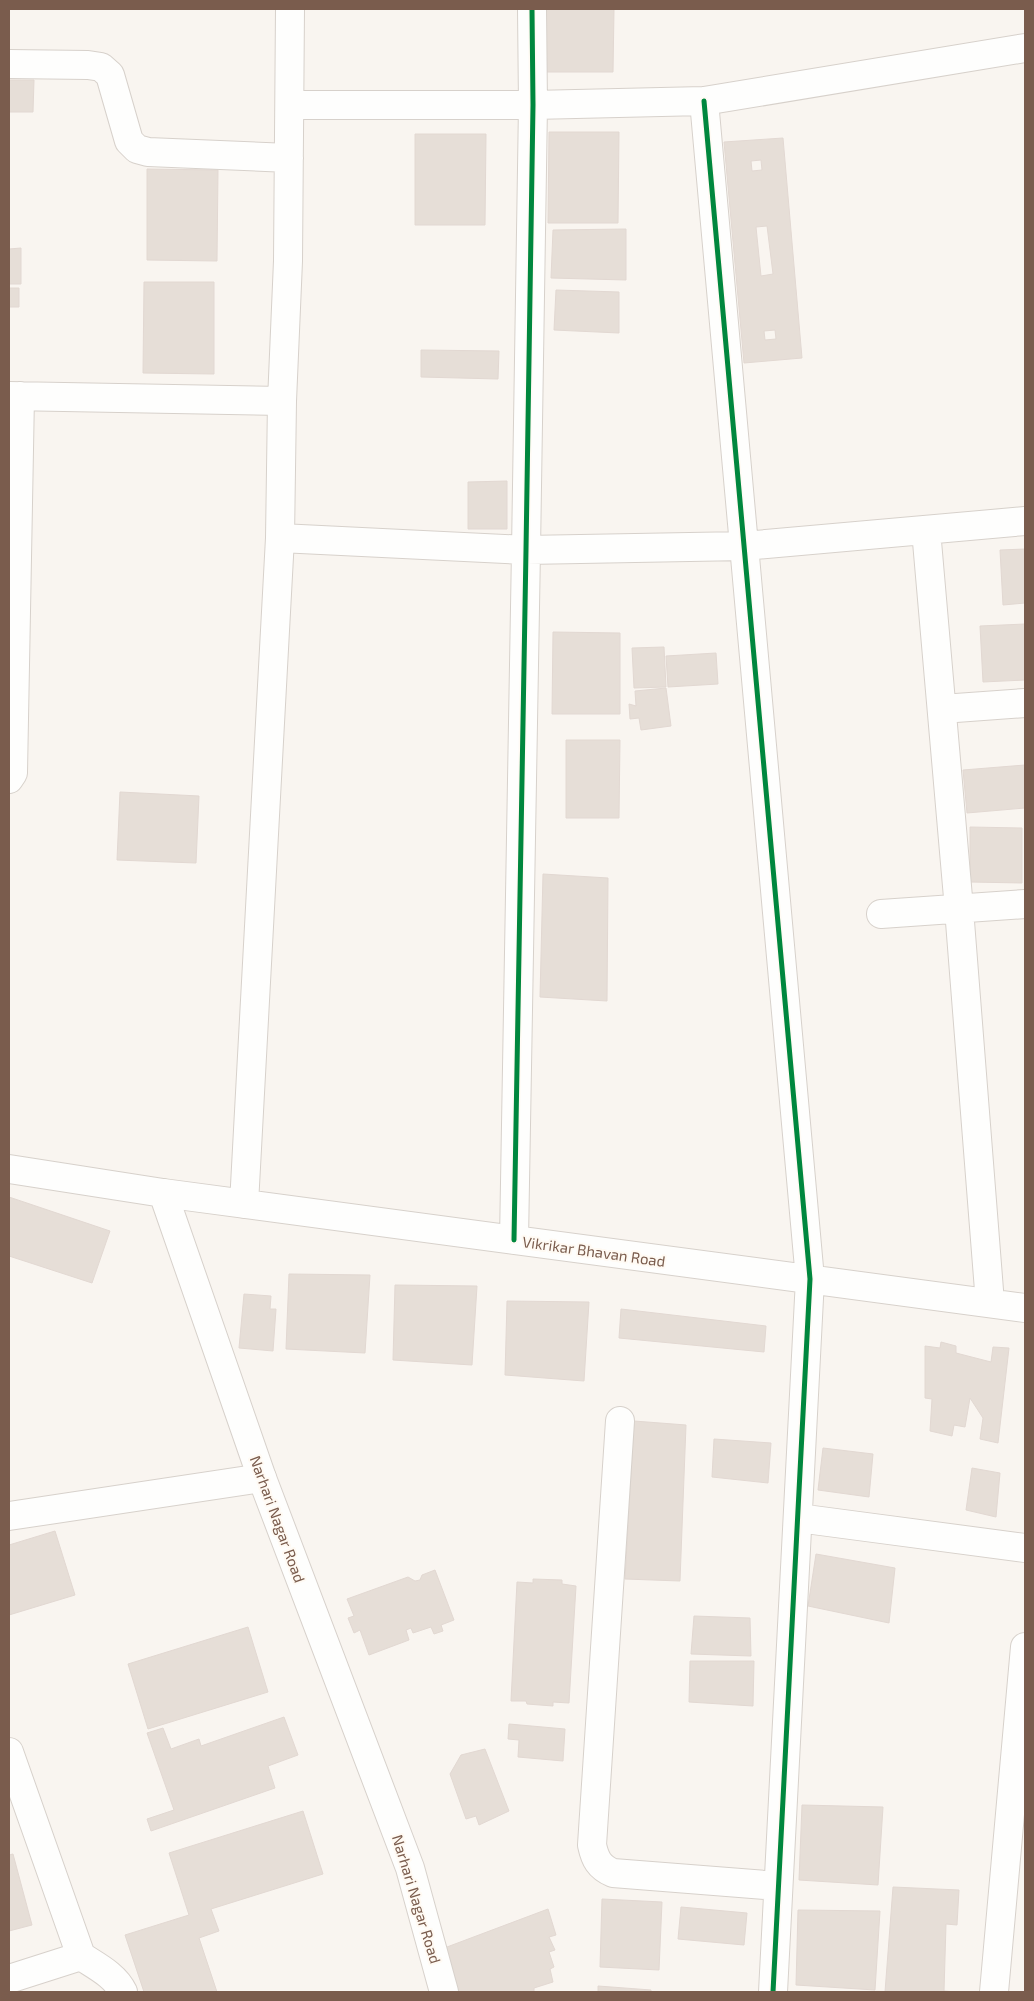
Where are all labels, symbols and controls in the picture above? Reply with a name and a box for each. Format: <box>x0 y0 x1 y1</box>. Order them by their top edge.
street label: Vikrikar Bhavan Road <box>521 1232 667 1270</box>
street label: Narhari Nagar Road <box>247 1453 309 1585</box>
street label: Narhari Nagar Road <box>389 1832 445 1966</box>

